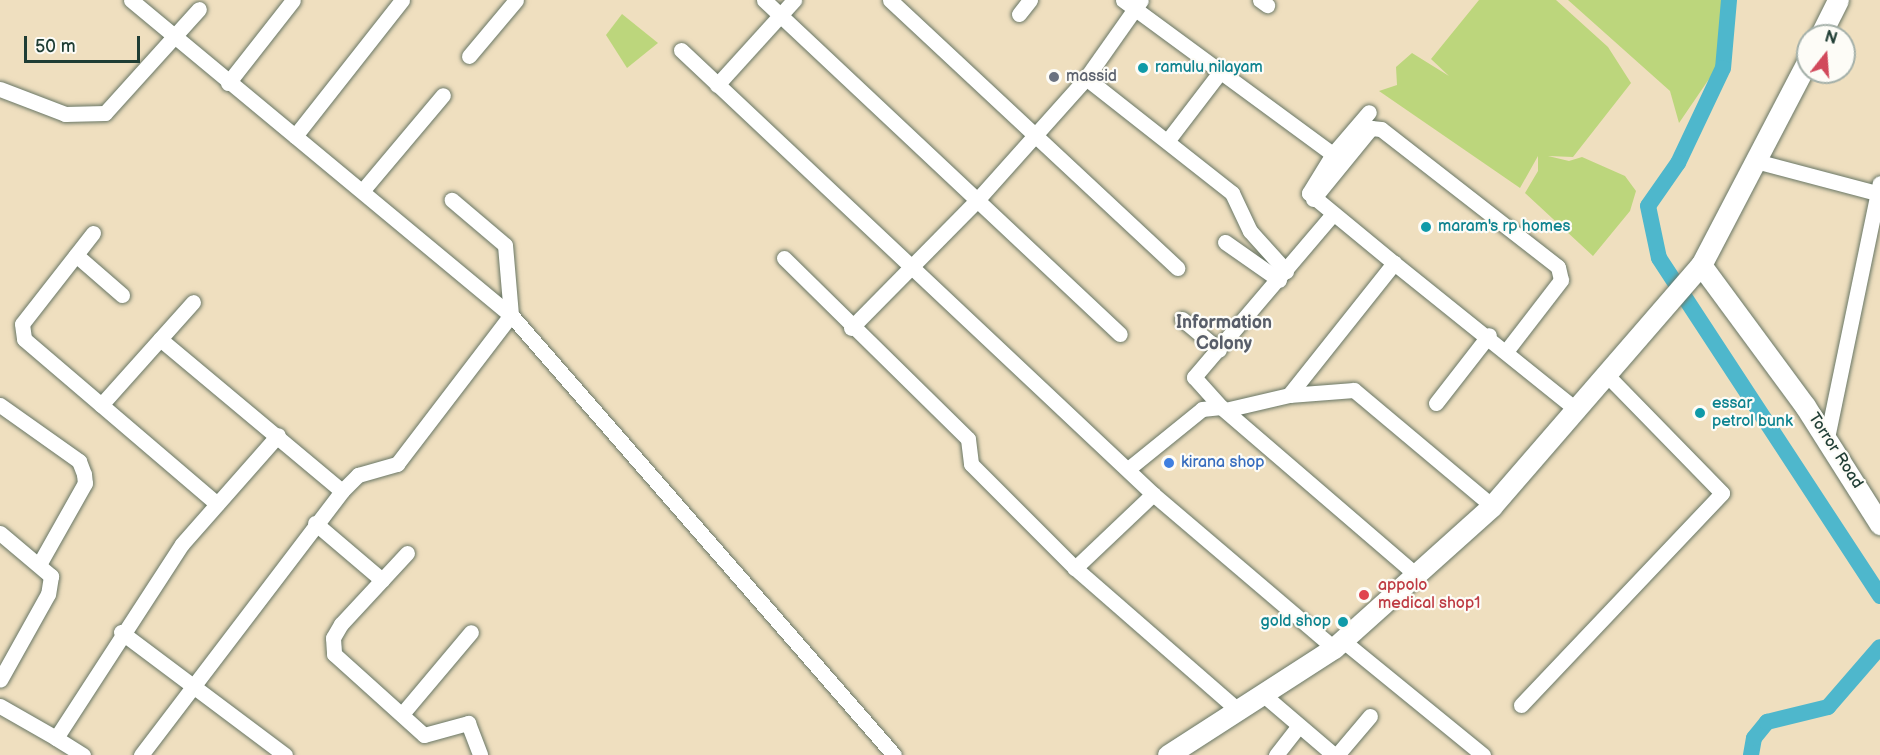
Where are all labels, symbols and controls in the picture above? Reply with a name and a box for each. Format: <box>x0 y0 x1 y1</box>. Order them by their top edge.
scale bar <box>27 24 142 62</box>
north arrow <box>1796 24 1856 84</box>
text: N <box>1822 27 1839 49</box>
text: 50 m <box>35 36 76 57</box>
place label: ramulu nilayam <box>1155 58 1263 78</box>
marker: ramulu nilayam <box>1136 61 1150 75</box>
place label: massid <box>1066 67 1117 87</box>
marker: massid <box>1047 70 1061 84</box>
place label: maram's rp homes <box>1438 217 1570 237</box>
marker: maram's rp homes <box>1419 220 1433 234</box>
district label: Information Colony <box>1176 313 1272 356</box>
place label: essar petrol bunk <box>1712 394 1793 432</box>
marker: essar petrol bunk <box>1693 406 1707 420</box>
street label: Torror Road <box>1803 410 1867 492</box>
place label: kirana shop <box>1181 453 1265 473</box>
marker: kirana shop <box>1162 456 1176 470</box>
place label: appolo medical shop1 <box>1378 576 1480 614</box>
marker: appolo medical shop1 <box>1355 586 1373 604</box>
place label: gold shop <box>1261 612 1331 632</box>
marker: gold shop <box>1336 615 1350 629</box>

